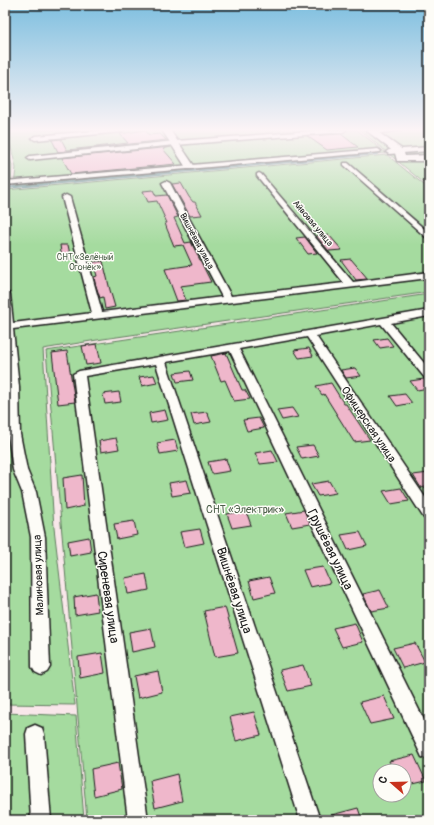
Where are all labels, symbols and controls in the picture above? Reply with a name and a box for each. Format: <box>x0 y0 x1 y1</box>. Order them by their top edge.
street label: Айвовая улица <box>290 198 335 249</box>
street label: Вишнёвая улица <box>177 211 216 271</box>
park label: СНТ «Зелёный Огонёк» <box>57 252 113 273</box>
street label: Офицерская улица <box>338 384 399 465</box>
park label: СНТ «Электрик» <box>206 503 284 516</box>
street label: Грушёвая улица <box>304 506 357 592</box>
street label: Малиновая улица <box>31 534 46 615</box>
street label: Вишнёвая улица <box>213 545 256 635</box>
street label: Сиреневая улица <box>94 550 122 644</box>
north arrow <box>372 763 412 803</box>
text: С <box>376 774 390 785</box>

